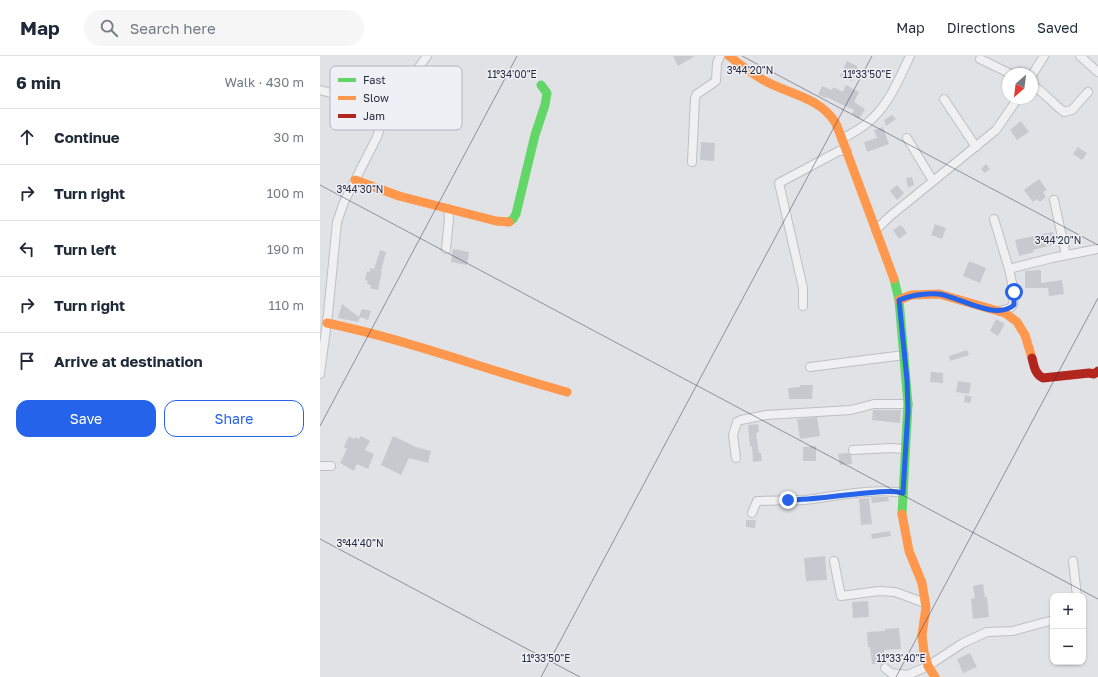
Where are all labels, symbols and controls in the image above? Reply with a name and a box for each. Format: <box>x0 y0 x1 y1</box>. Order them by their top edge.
search box <box>84 10 364 46</box>
text: Map <box>20 16 60 39</box>
icon: search <box>98 17 120 39</box>
text: Search here <box>130 19 216 37</box>
text: Map <box>896 19 925 36</box>
text: Directions <box>947 19 1015 36</box>
text: Saved <box>1037 19 1078 36</box>
text: 3°44'20"N <box>727 64 773 76</box>
legend <box>330 66 462 130</box>
text: 11°34'00"E <box>487 68 537 80</box>
text: 11°33'50"E <box>843 68 891 80</box>
north arrow <box>1002 68 1038 104</box>
text: 6 min <box>16 72 61 93</box>
text: Fast <box>363 73 386 86</box>
text: Walk · 430 m <box>224 74 304 90</box>
text: Slow <box>363 91 389 104</box>
text: Jam <box>363 109 385 122</box>
icon: ahead <box>16 126 38 148</box>
text: Continue <box>54 128 120 146</box>
text: 30 m <box>274 129 304 145</box>
icon: right <box>16 182 38 204</box>
text: 3°44'30"N <box>337 183 383 195</box>
text: Turn right <box>54 184 125 202</box>
text: 100 m <box>267 185 304 201</box>
text: 3°44'20"N <box>1035 234 1081 246</box>
icon: left <box>16 238 38 260</box>
text: Turn left <box>54 240 116 258</box>
text: 190 m <box>267 241 304 257</box>
route start <box>1005 283 1023 301</box>
icon: right <box>16 294 38 316</box>
text: Turn right <box>54 296 125 314</box>
text: 110 m <box>269 297 304 313</box>
icon: arrive <box>16 350 38 372</box>
text: Arrive at destination <box>54 352 203 370</box>
button: Save <box>16 400 156 437</box>
button: Share <box>164 400 304 437</box>
route end <box>779 491 797 509</box>
text: 3°44'40"N <box>336 537 384 549</box>
map controls <box>1050 593 1086 665</box>
button: + <box>1050 593 1086 629</box>
button: − <box>1050 629 1086 665</box>
text: 11°33'50"E <box>522 652 570 664</box>
text: 11°33'40"E <box>877 652 926 664</box>

